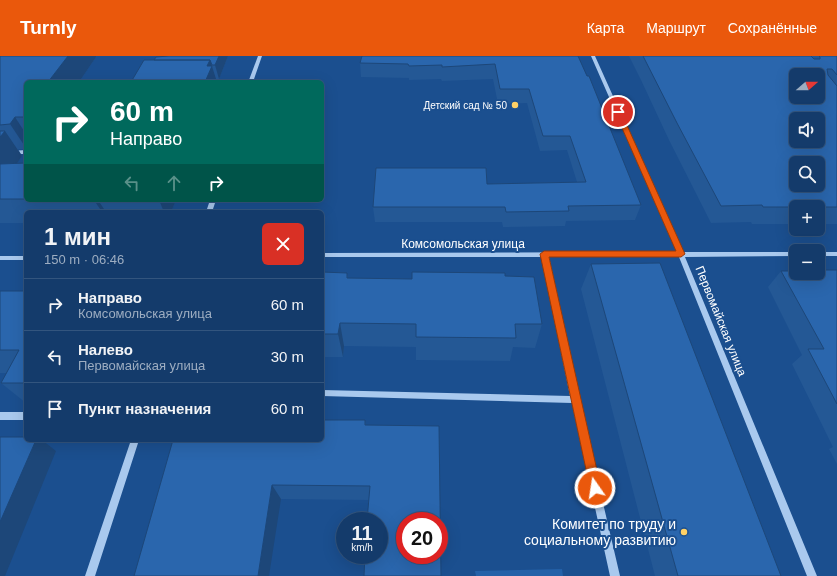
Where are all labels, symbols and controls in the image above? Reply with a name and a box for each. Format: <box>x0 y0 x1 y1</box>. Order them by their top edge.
text: Turnly <box>20 17 77 38</box>
text: Карта <box>587 20 624 36</box>
text: Маршрут <box>646 20 706 36</box>
text: Сохранённые <box>728 20 817 36</box>
north arrow <box>789 68 825 104</box>
map controls <box>789 68 825 280</box>
pin <box>601 95 635 129</box>
icon: right <box>44 96 96 148</box>
text: 60 m <box>110 96 174 127</box>
place label: Детский сад № 50 <box>423 100 507 111</box>
marker: Детский сад № 50 <box>510 100 520 110</box>
icon: arrive <box>607 101 629 123</box>
button: sound <box>789 112 825 148</box>
text: Направо <box>110 129 182 149</box>
button: search <box>789 156 825 192</box>
icon: left <box>121 172 143 194</box>
icon: ahead <box>163 172 185 194</box>
icon: right <box>205 172 227 194</box>
button: + <box>789 200 825 236</box>
text: 1 мин <box>44 223 111 250</box>
button: close <box>262 223 304 265</box>
street label: Комсомольская улица <box>401 237 525 251</box>
button: − <box>789 244 825 280</box>
text: 150 m · 06:46 <box>44 252 124 267</box>
street label: Первомайская улица <box>692 264 750 378</box>
text: Направо <box>78 289 142 306</box>
icon: right <box>44 294 66 316</box>
text: 60 m <box>271 296 304 313</box>
text: Комсомольская улица <box>78 306 212 321</box>
text: Налево <box>78 341 133 358</box>
icon: left <box>44 346 66 368</box>
text: 30 m <box>271 348 304 365</box>
text: Первомайская улица <box>78 358 205 373</box>
icon: arrive <box>44 398 66 420</box>
text: Пункт назначения <box>78 400 211 417</box>
text: 60 m <box>271 400 304 417</box>
position arrow <box>574 467 616 509</box>
speed limit sign: 20 <box>396 512 448 564</box>
place label: Комитет по труду и социальному развитию <box>524 516 676 548</box>
text: 11 <box>351 522 373 544</box>
marker: Комитет по труду и социальному развитию <box>679 527 689 537</box>
text: km/h <box>351 542 373 553</box>

